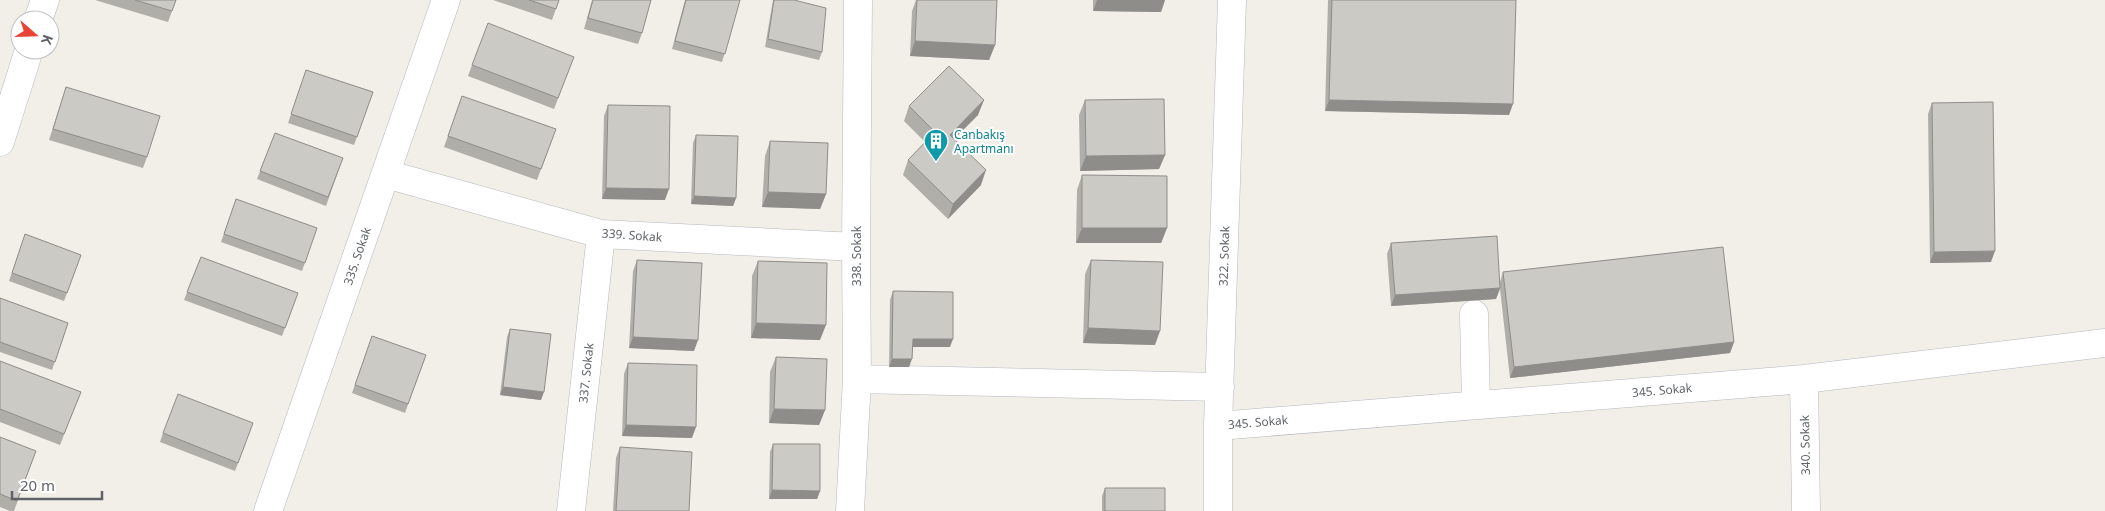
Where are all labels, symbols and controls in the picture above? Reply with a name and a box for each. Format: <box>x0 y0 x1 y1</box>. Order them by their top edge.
north arrow <box>10 10 60 60</box>
text: K <box>37 32 58 48</box>
place label: Canbakış Apartmanı <box>954 126 1014 157</box>
building icon: Canbakış Apartmanı <box>923 128 949 162</box>
street label: 335. Sokak <box>339 224 375 287</box>
street label: 339. Sokak <box>601 224 663 246</box>
street label: 338. Sokak <box>848 225 865 286</box>
street label: 322. Sokak <box>1214 225 1234 286</box>
street label: 337. Sokak <box>574 342 598 404</box>
street label: 345. Sokak <box>1631 379 1693 401</box>
street label: 345. Sokak <box>1227 411 1289 433</box>
street label: 340. Sokak <box>1796 414 1814 475</box>
scale bar <box>12 468 102 500</box>
text: 20 m <box>20 475 55 495</box>

